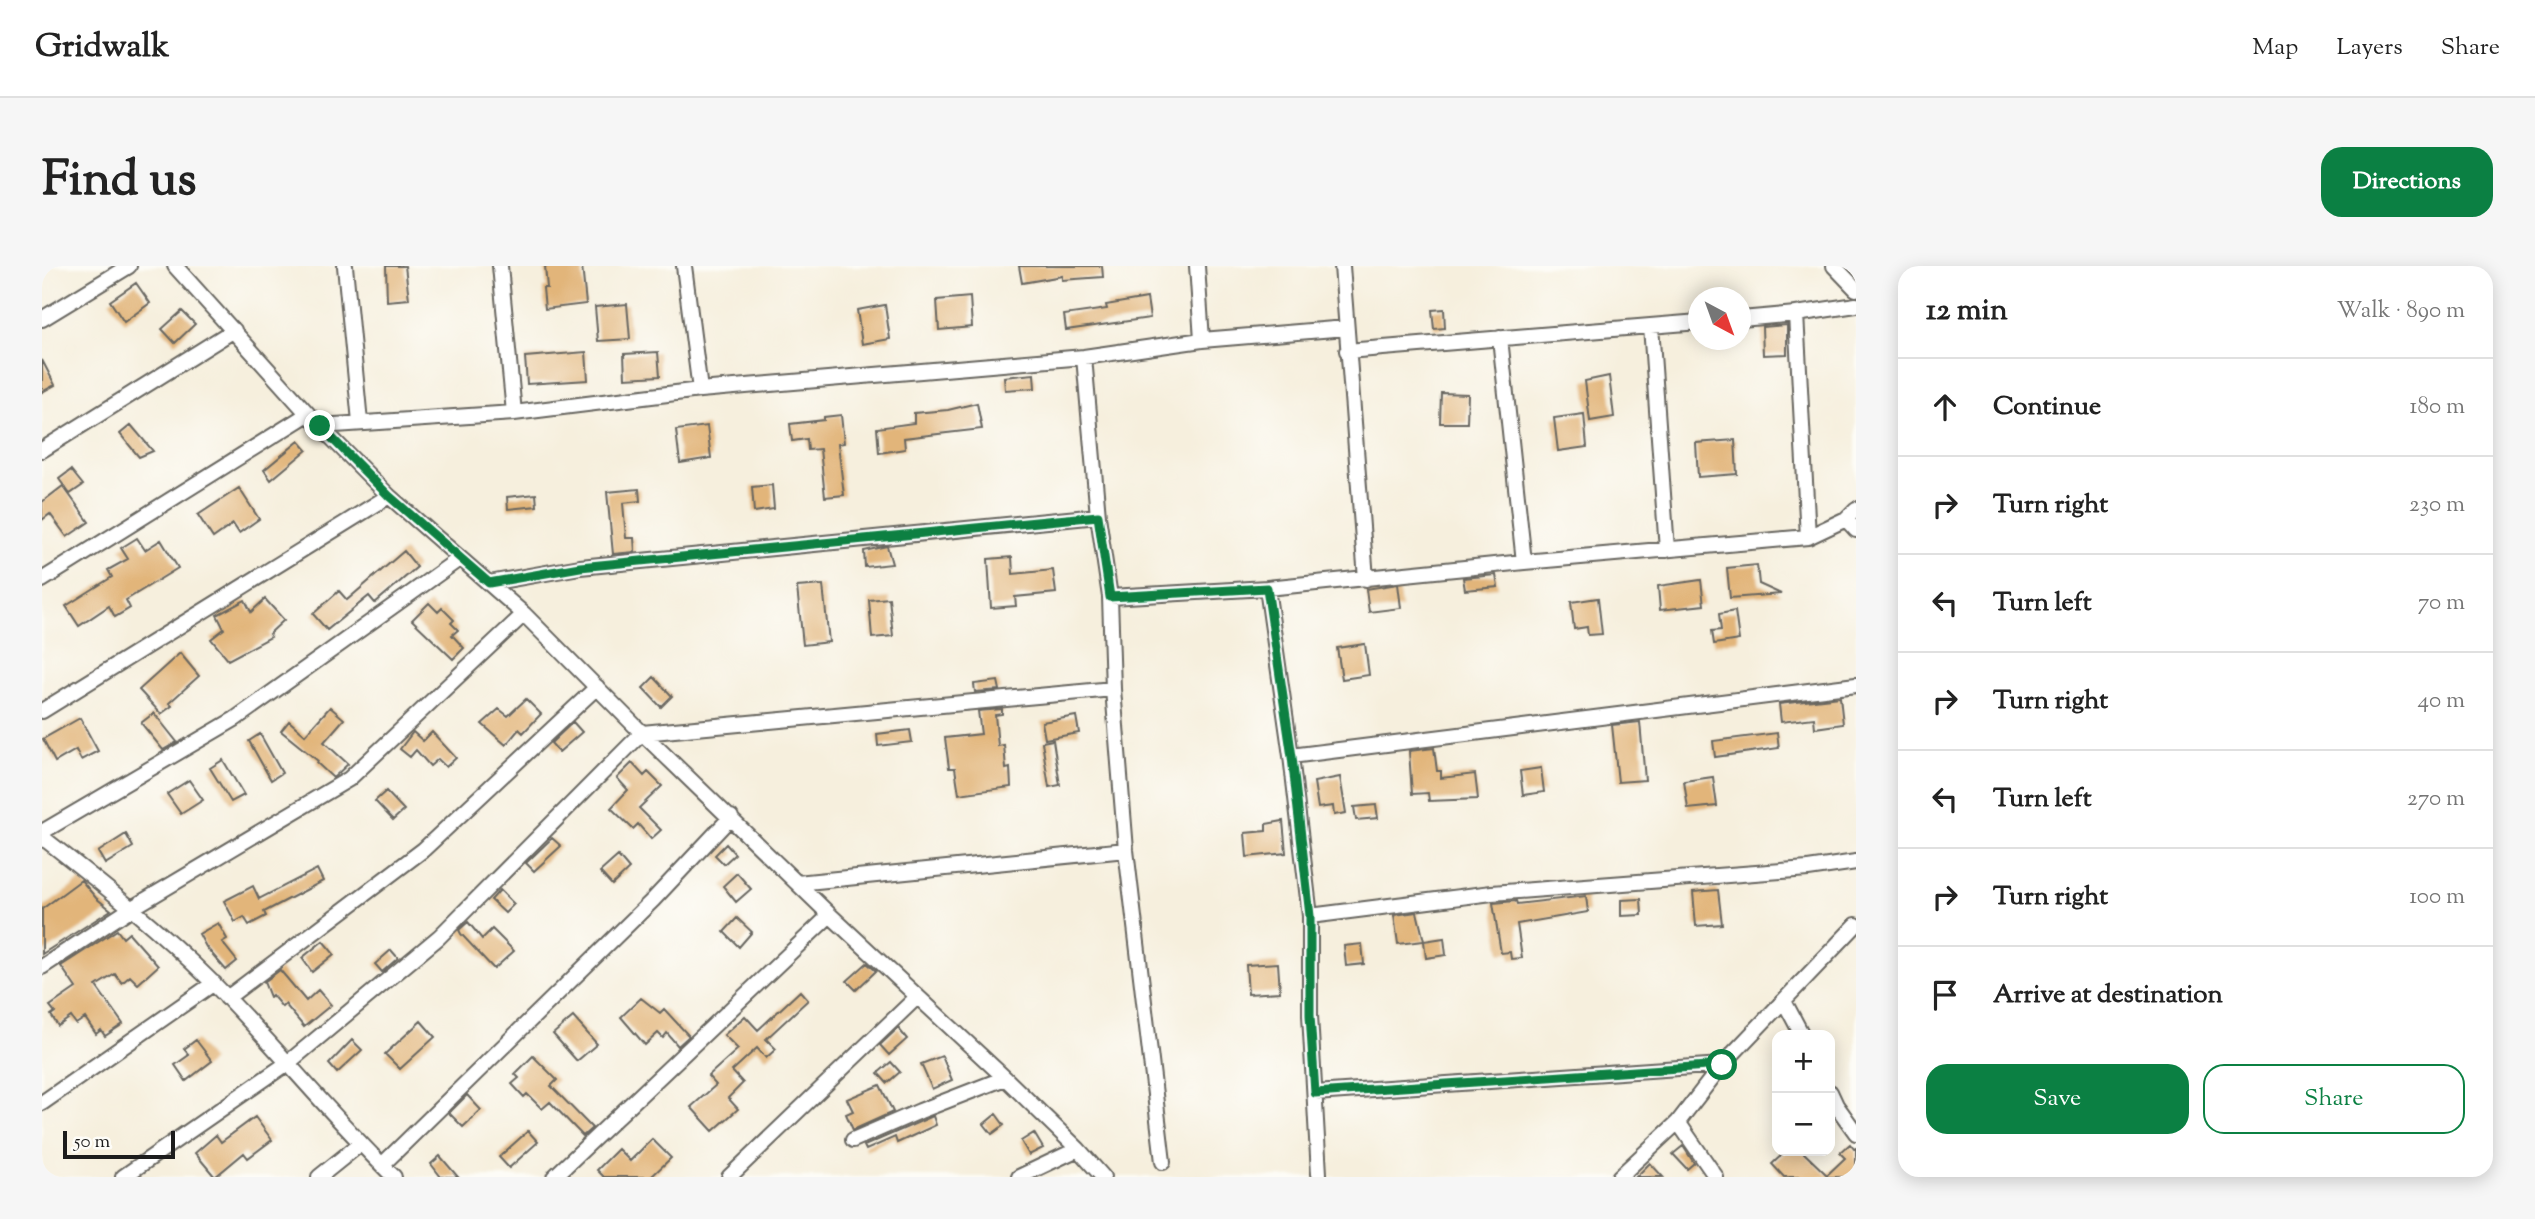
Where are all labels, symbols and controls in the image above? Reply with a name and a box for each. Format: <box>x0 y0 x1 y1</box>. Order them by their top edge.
text: Gridwalk <box>35 24 169 72</box>
text: Map <box>2252 31 2298 65</box>
text: Layers <box>2336 31 2403 65</box>
text: Share <box>2441 31 2500 65</box>
text: Find us <box>42 147 196 217</box>
button: Directions <box>2321 147 2493 217</box>
north arrow <box>1688 287 1751 350</box>
text: 12 min <box>1926 290 2008 333</box>
text: Walk · 890 m <box>2337 295 2465 328</box>
icon: ahead <box>1926 388 1964 426</box>
text: Continue <box>1993 389 2101 426</box>
text: 180 m <box>2410 391 2465 424</box>
route end <box>304 410 335 441</box>
icon: right <box>1926 486 1964 524</box>
text: Turn right <box>1993 487 2108 524</box>
text: 230 m <box>2409 489 2465 522</box>
icon: left <box>1926 584 1964 622</box>
text: Turn left <box>1993 585 2092 622</box>
text: 70 m <box>2418 587 2465 620</box>
icon: right <box>1926 682 1964 720</box>
text: Turn right <box>1993 683 2108 720</box>
text: 40 m <box>2418 685 2465 718</box>
icon: left <box>1926 780 1964 818</box>
text: Turn left <box>1993 781 2092 818</box>
text: 270 m <box>2407 783 2465 816</box>
icon: right <box>1926 878 1964 916</box>
text: Turn right <box>1993 879 2108 916</box>
text: 100 m <box>2409 881 2465 914</box>
icon: arrive <box>1926 976 1964 1014</box>
text: Arrive at destination <box>1993 977 2223 1014</box>
map controls <box>1772 1030 1835 1156</box>
button: + <box>1772 1030 1835 1093</box>
route start <box>1706 1049 1737 1080</box>
button: Save <box>1926 1064 2189 1134</box>
button: Share <box>2203 1064 2465 1134</box>
button: − <box>1772 1093 1835 1156</box>
scale bar <box>63 1128 175 1160</box>
text: 50 m <box>74 1129 110 1156</box>

